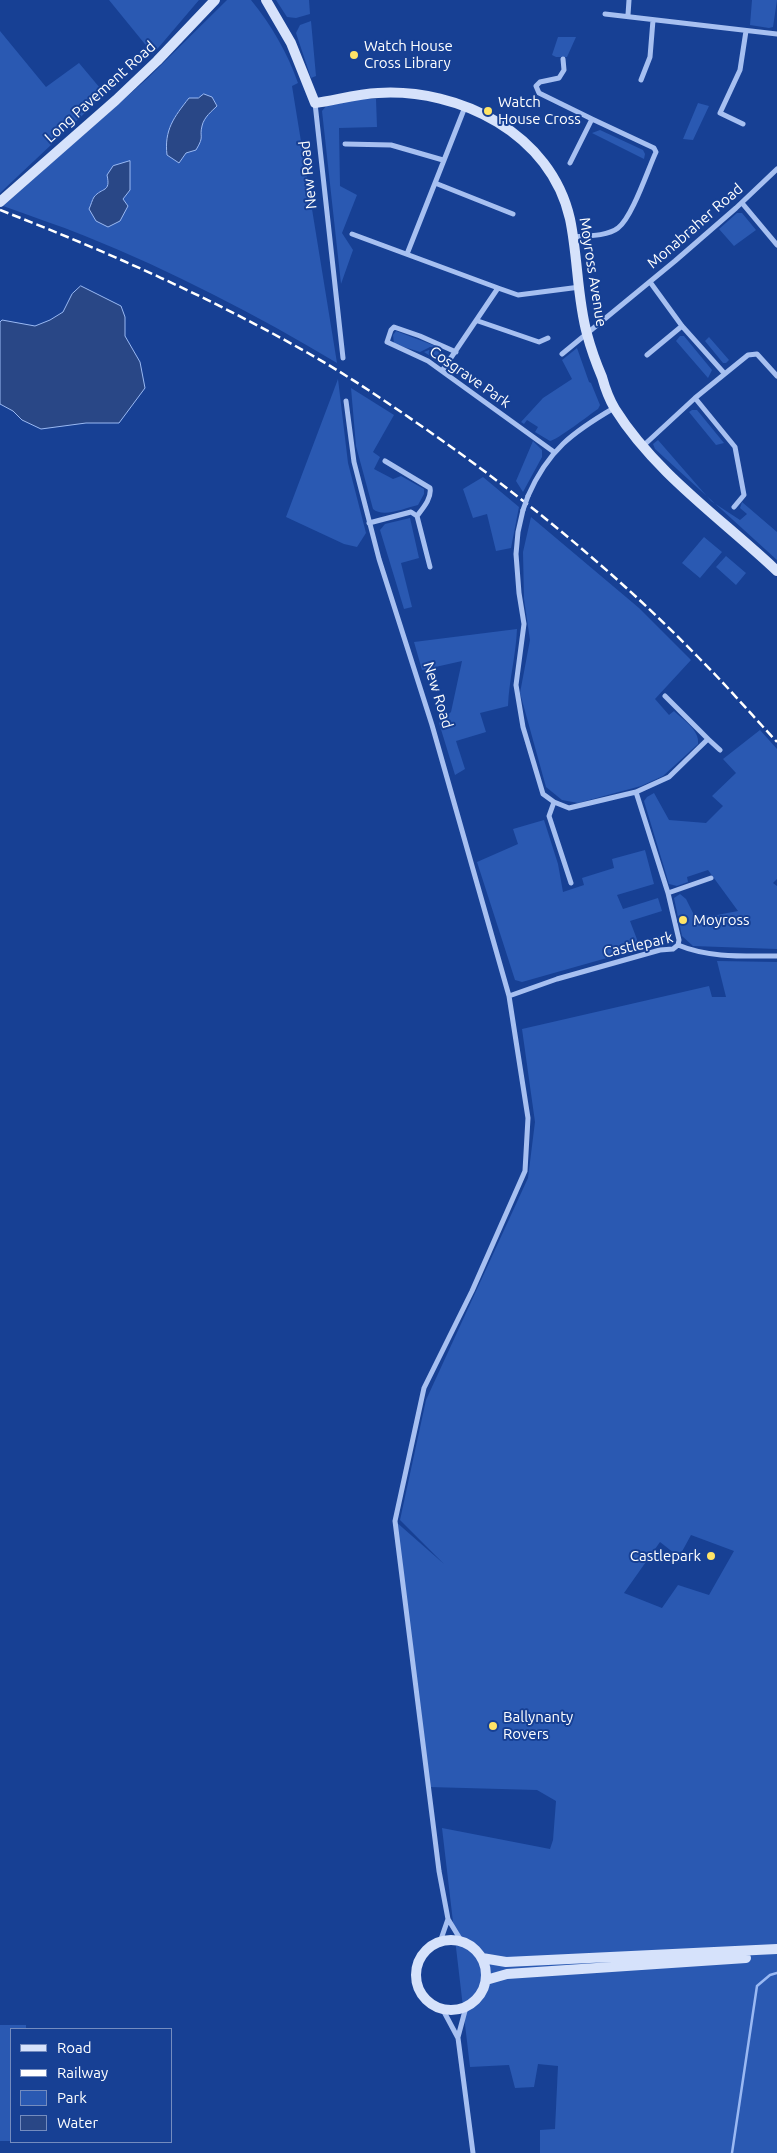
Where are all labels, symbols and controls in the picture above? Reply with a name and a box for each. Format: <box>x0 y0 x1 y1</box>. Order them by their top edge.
place label: Watch House Cross Library <box>364 37 453 72</box>
street label: Long Pavement Road <box>41 38 159 146</box>
marker: Watch House Cross Library <box>348 49 360 61</box>
place label: Watch House Cross <box>498 93 581 128</box>
marker: Watch House Cross <box>482 105 494 117</box>
street label: New Road <box>295 140 321 210</box>
street label: Monabraher Road <box>644 180 746 272</box>
street label: Moyross Avenue <box>575 216 611 328</box>
street label: Cosgrave Park <box>426 342 514 412</box>
street label: New Road <box>419 660 457 730</box>
place label: Moyross <box>693 911 749 929</box>
marker: Moyross <box>677 914 689 926</box>
street label: Castlepark <box>601 928 675 962</box>
place label: Castlepark <box>630 1547 701 1565</box>
marker: Castlepark <box>705 1550 717 1562</box>
place label: Ballynanty Rovers <box>503 1708 573 1743</box>
marker: Ballynanty Rovers <box>487 1720 499 1732</box>
legend <box>10 2028 172 2143</box>
text: Road <box>57 2039 92 2056</box>
text: Railway <box>57 2064 108 2081</box>
text: Park <box>57 2089 87 2106</box>
text: Water <box>57 2114 98 2131</box>

